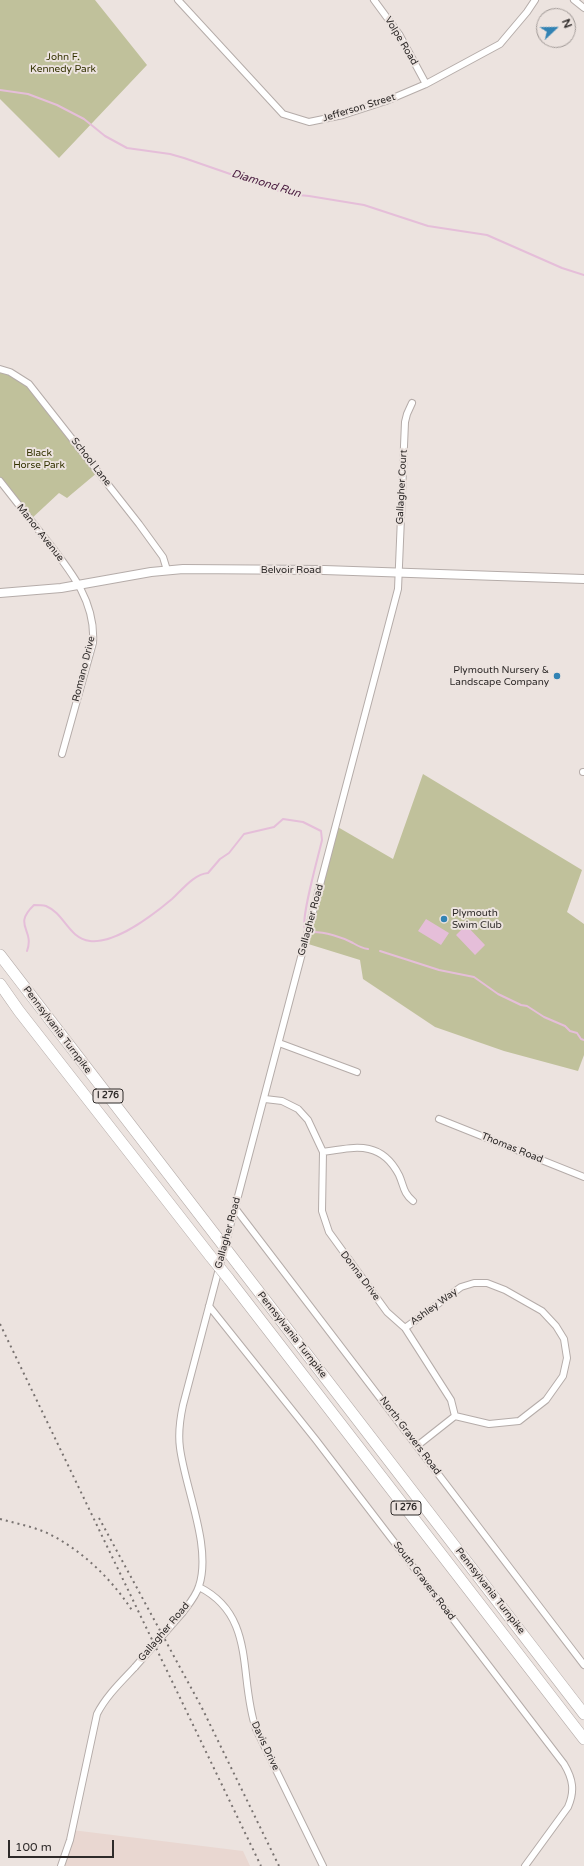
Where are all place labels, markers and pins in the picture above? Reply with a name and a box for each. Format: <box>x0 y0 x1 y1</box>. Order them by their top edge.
place label: Plymouth Nursery & Landscape Company <box>450 664 549 688</box>
marker: Plymouth Nursery & Landscape Company <box>552 671 562 681</box>
place label: Plymouth Swim Club <box>452 907 502 930</box>
marker: Plymouth Swim Club <box>439 914 449 924</box>

